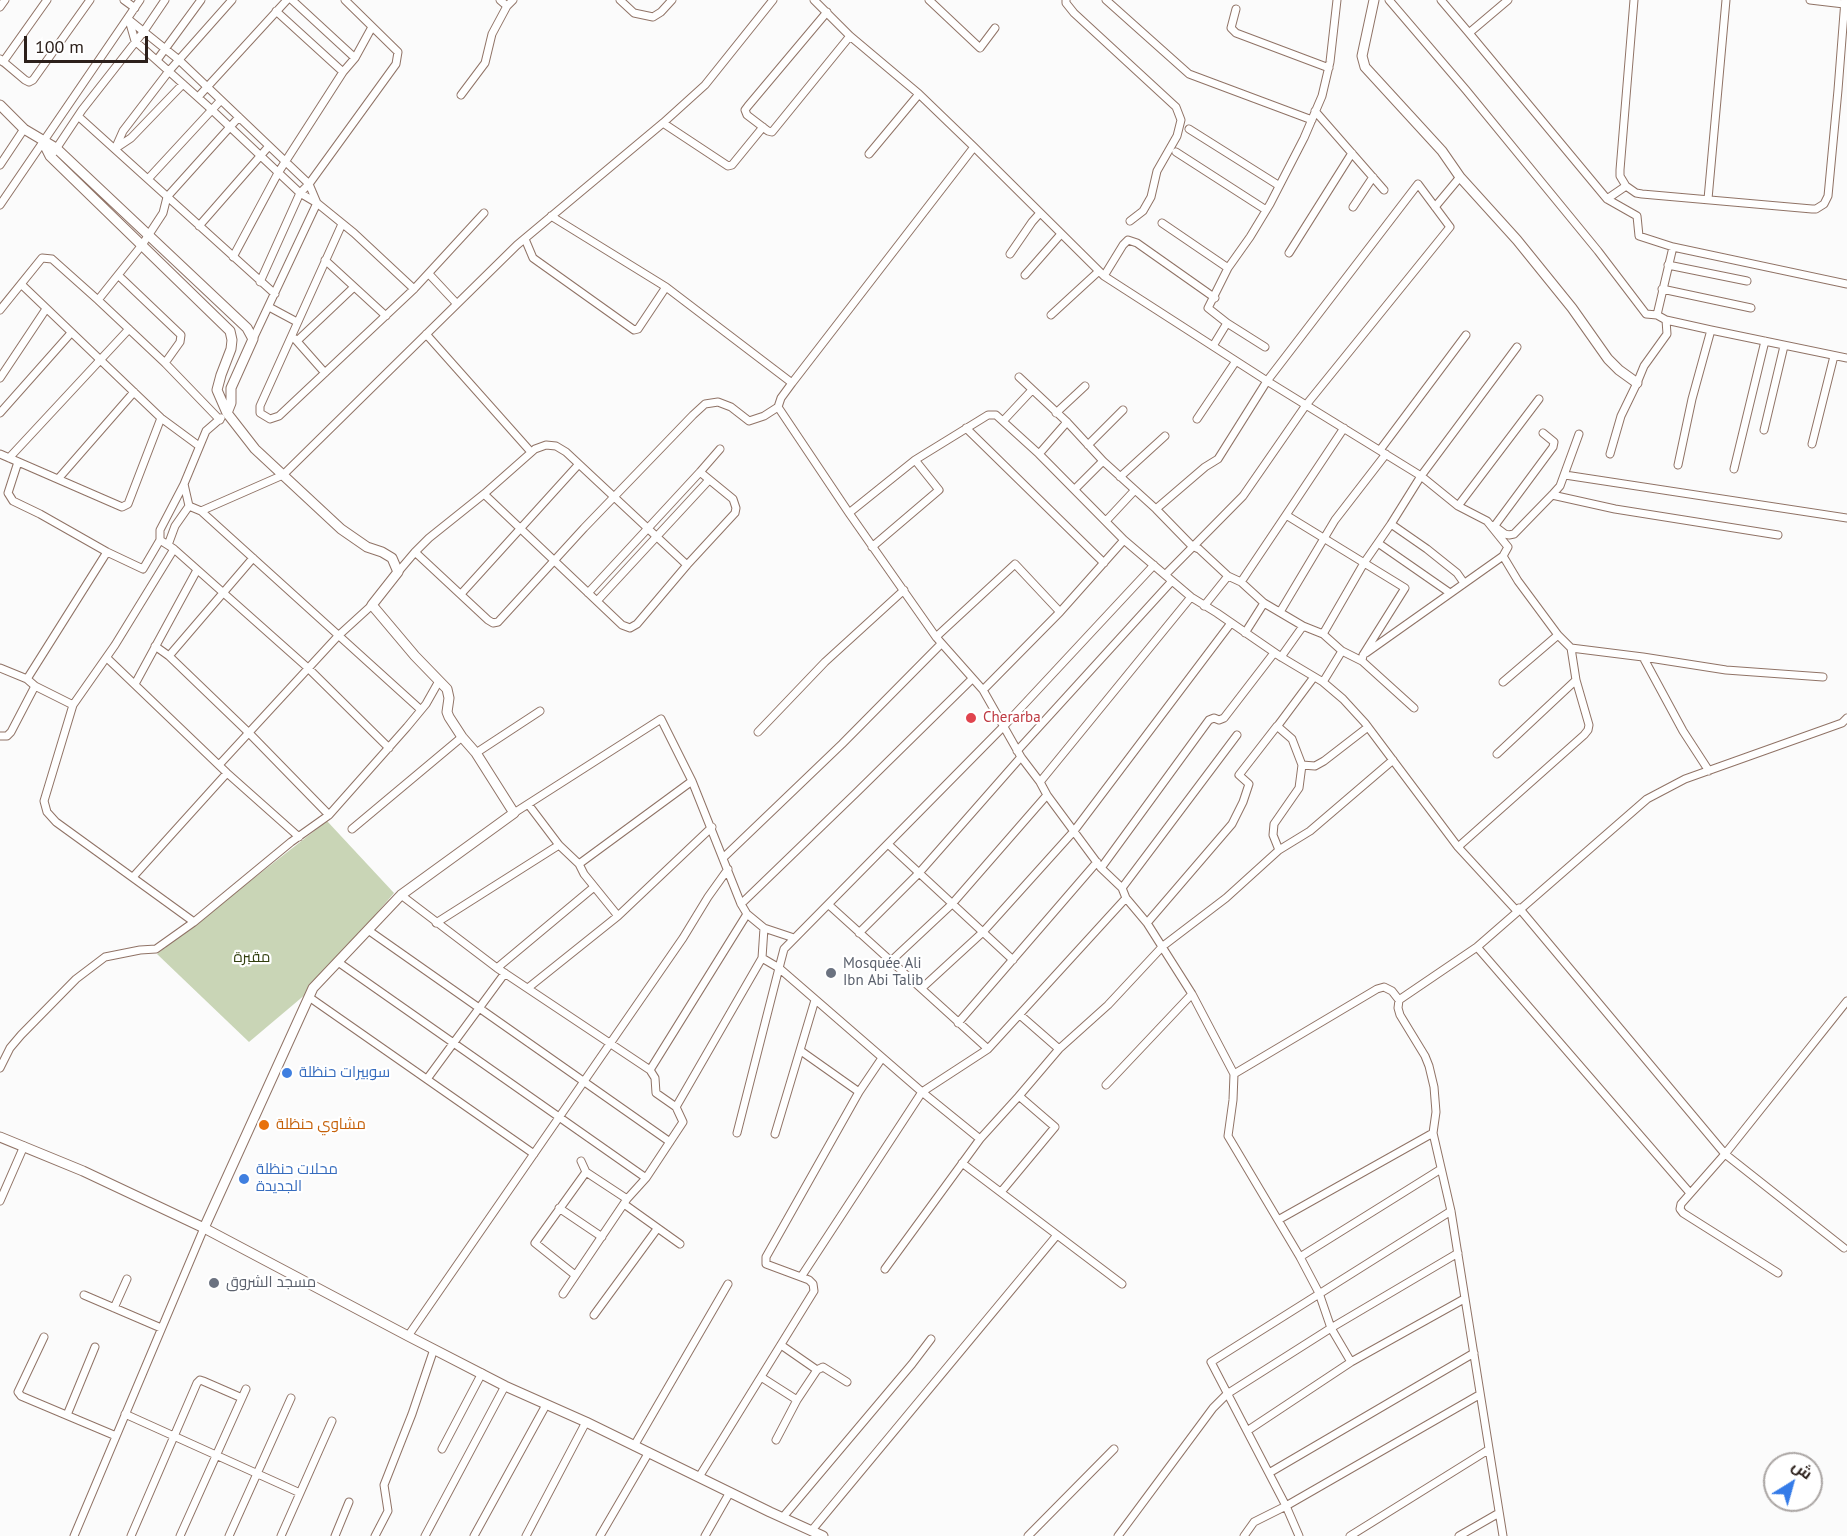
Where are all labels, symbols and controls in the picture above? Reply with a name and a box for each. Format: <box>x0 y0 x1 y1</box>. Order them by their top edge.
scale bar <box>27 24 152 62</box>
text: 100 m <box>35 35 84 58</box>
place label: Cherarba <box>983 709 1041 727</box>
marker: Cherarba <box>964 711 978 725</box>
park label: مقبرة <box>234 949 270 967</box>
place label: Mosquée Ali Ibn Abi Talib <box>843 955 923 990</box>
marker: Mosquée Ali Ibn Abi Talib <box>824 966 838 980</box>
place label: سوبيرات حنظلة <box>299 1064 390 1082</box>
marker: سوبيرات حنظلة <box>280 1066 294 1080</box>
place label: مشاوي حنظلة <box>276 1116 366 1134</box>
marker: مشاوي حنظلة <box>257 1118 271 1132</box>
place label: محلات حنظلة الجديدة <box>256 1161 338 1196</box>
marker: محلات حنظلة الجديدة <box>237 1172 251 1186</box>
place label: مسجد الشروق <box>226 1274 316 1292</box>
marker: مسجد الشروق <box>207 1276 221 1290</box>
north arrow <box>1763 1452 1823 1512</box>
text: ش <box>1788 1455 1817 1483</box>

